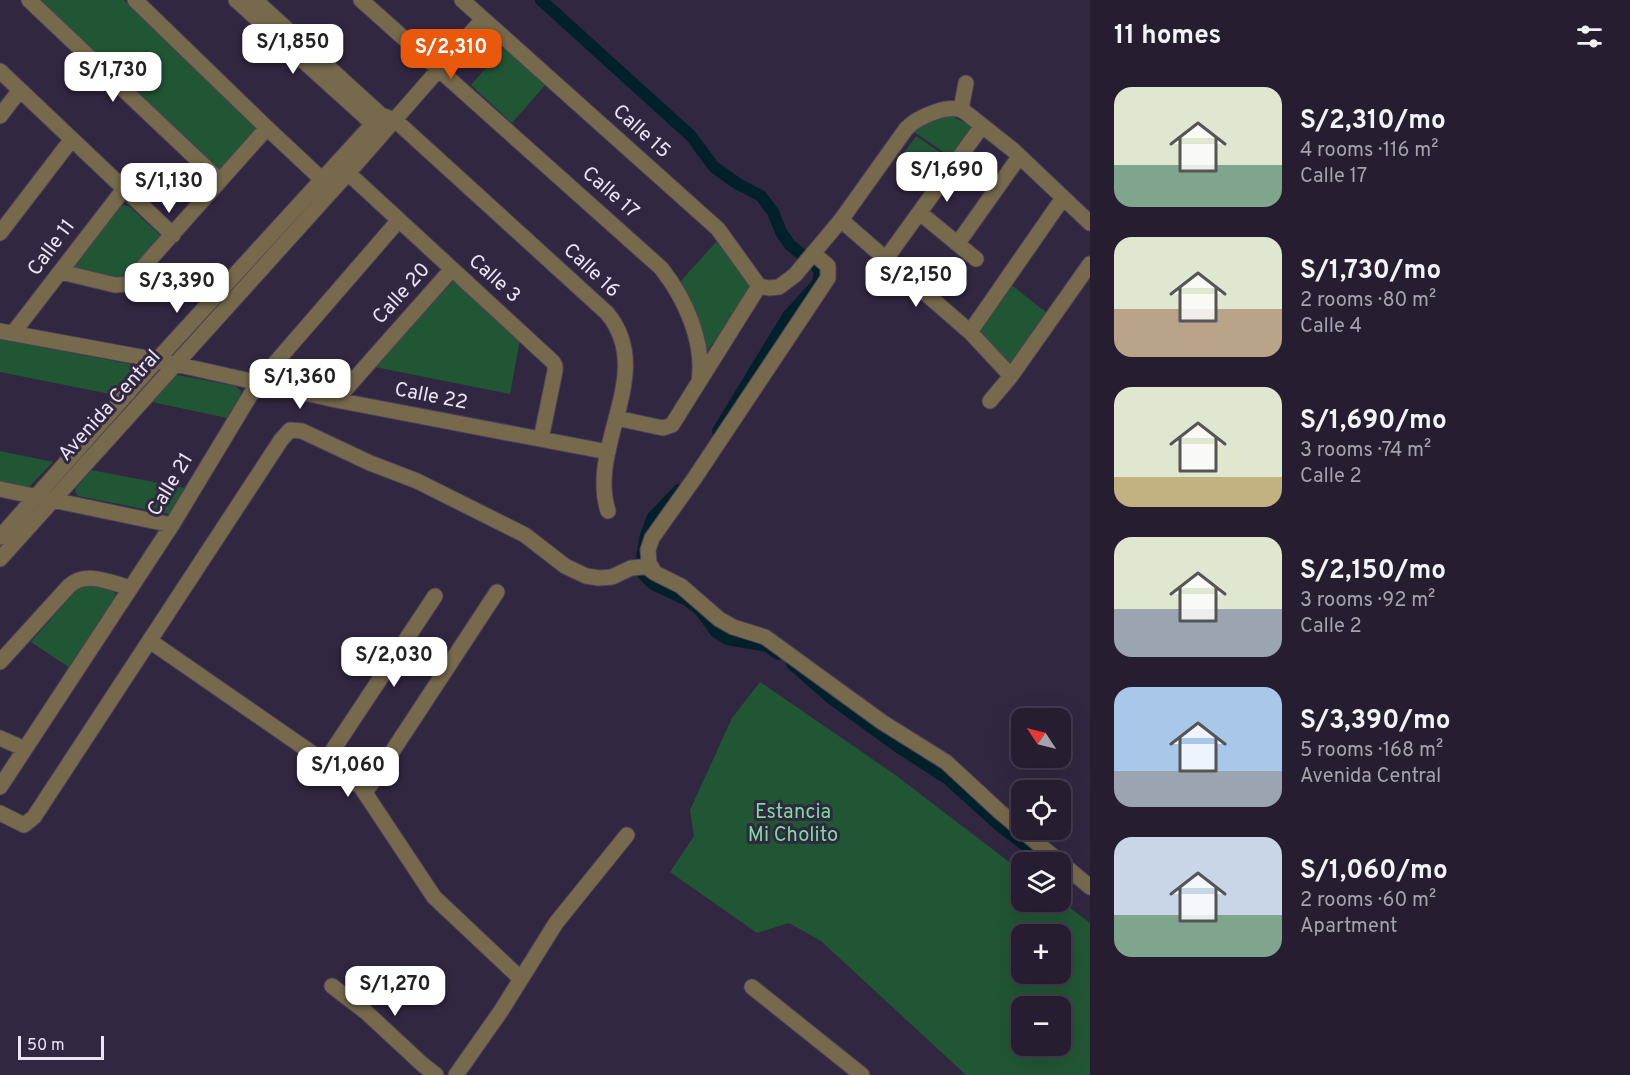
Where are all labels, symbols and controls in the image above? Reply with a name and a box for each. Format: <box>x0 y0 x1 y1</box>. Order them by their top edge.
text: 11 homes <box>1114 20 1221 53</box>
icon: filters <box>1573 20 1606 53</box>
pin: S/1,850 <box>238 24 348 75</box>
pin: S/2,310 <box>396 29 506 80</box>
text: S/1,850 <box>256 30 330 56</box>
text: S/2,310 <box>415 35 487 61</box>
pin: S/1,730 <box>58 52 168 103</box>
text: S/1,730 <box>78 58 148 84</box>
street label: Calle 15 <box>607 99 675 165</box>
text: S/2,310/mo <box>1300 105 1446 138</box>
icon: home <box>1162 111 1234 183</box>
text: 4 rooms · 116 m² <box>1300 138 1438 164</box>
pin: S/1,690 <box>892 152 1002 203</box>
text: S/1,690 <box>910 158 984 184</box>
street label: Calle 17 <box>576 161 644 225</box>
pin: S/1,130 <box>114 163 224 214</box>
text: Calle 17 <box>1300 164 1367 190</box>
text: S/1,130 <box>135 169 203 195</box>
street label: Calle 11 <box>22 214 82 282</box>
street label: Calle 16 <box>557 238 625 304</box>
street label: Calle 3 <box>462 249 526 309</box>
text: S/1,730/mo <box>1300 255 1441 288</box>
pin: S/2,150 <box>861 257 971 308</box>
street label: Calle 20 <box>367 258 437 330</box>
icon: home <box>1162 261 1234 333</box>
pin: S/3,390 <box>122 263 232 314</box>
text: S/2,150 <box>880 263 952 289</box>
text: S/3,390 <box>139 269 215 295</box>
text: 2 rooms · 80 m² <box>1300 288 1436 314</box>
text: Calle 4 <box>1300 314 1362 340</box>
street label: Avenida Central <box>53 345 167 467</box>
pin: S/1,360 <box>245 359 355 410</box>
text: S/1,360 <box>264 365 337 391</box>
street label: Calle 22 <box>392 377 470 417</box>
text: S/1,690/mo <box>1300 405 1447 438</box>
icon: home <box>1162 411 1234 483</box>
text: 3 rooms · 74 m² <box>1300 438 1431 464</box>
street label: Calle 21 <box>142 449 200 521</box>
text: Calle 2 <box>1300 464 1362 490</box>
text: S/2,150/mo <box>1300 555 1446 588</box>
icon: home <box>1162 561 1234 633</box>
text: 3 rooms · 92 m² <box>1300 588 1435 614</box>
text: Calle 2 <box>1300 614 1362 640</box>
pin: S/2,030 <box>339 637 449 688</box>
text: S/2,030 <box>355 643 433 669</box>
text: S/3,390/mo <box>1300 705 1451 738</box>
north arrow <box>1011 708 1071 768</box>
map controls <box>1011 708 1071 1056</box>
icon: home <box>1162 711 1234 783</box>
text: 5 rooms · 168 m² <box>1300 738 1443 764</box>
pin: S/1,060 <box>293 747 403 798</box>
text: S/1,060 <box>311 753 385 779</box>
text: Avenida Central <box>1300 764 1441 790</box>
button: locate <box>1011 780 1071 840</box>
park label: Estancia Mi Cholito <box>748 800 838 849</box>
button: layers <box>1011 852 1071 912</box>
text: S/1,060/mo <box>1300 855 1448 888</box>
icon: home <box>1162 861 1234 933</box>
text: 2 rooms · 60 m² <box>1300 888 1436 914</box>
text: Apartment <box>1300 914 1398 940</box>
button: + <box>1011 924 1071 984</box>
pin: S/1,270 <box>340 966 450 1017</box>
text: S/1,270 <box>359 972 431 998</box>
button: − <box>1011 996 1071 1056</box>
scale bar <box>18 1033 104 1060</box>
text: 50 m <box>27 1036 65 1056</box>

